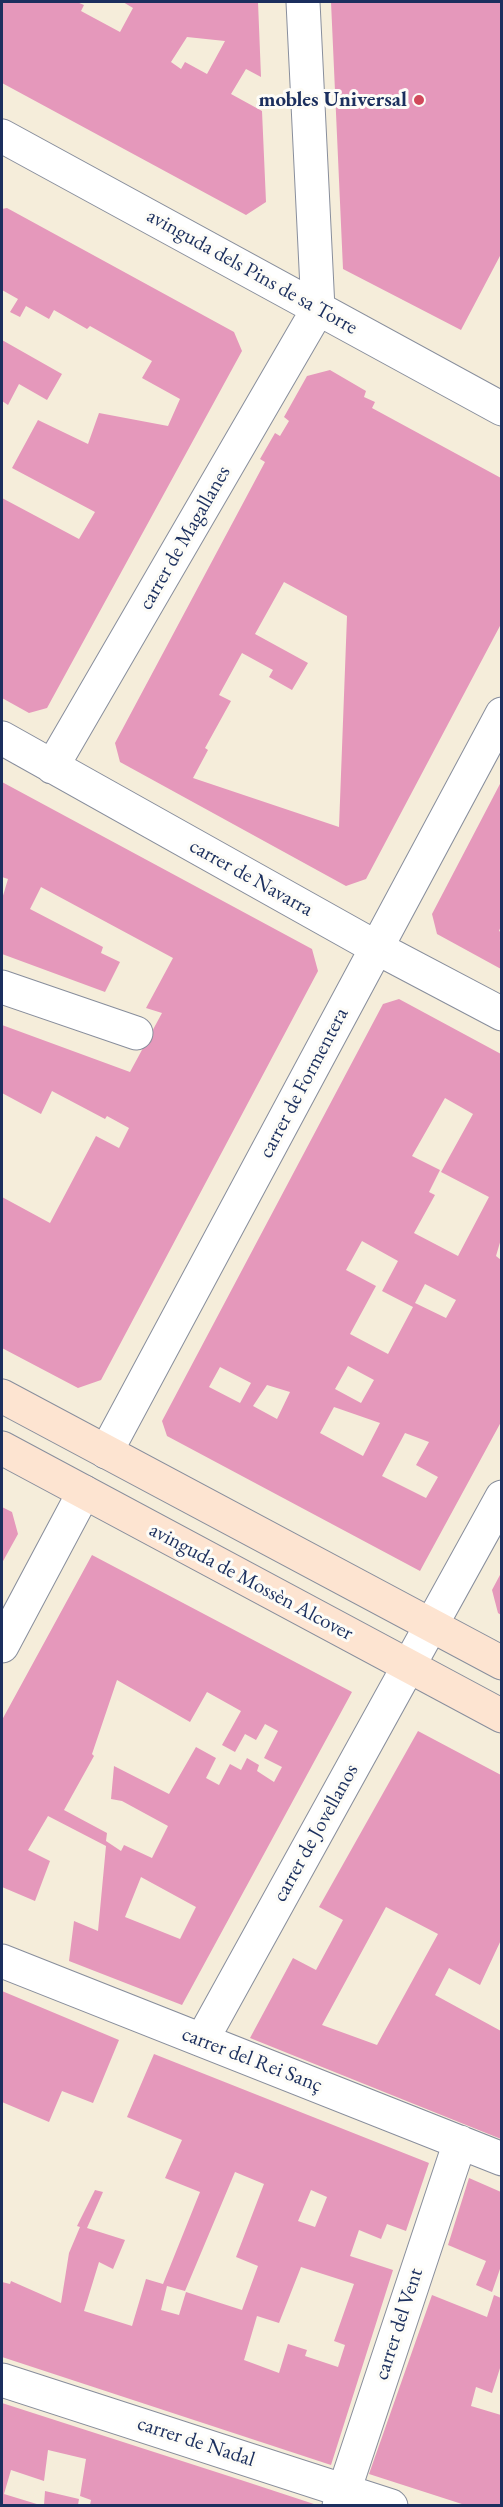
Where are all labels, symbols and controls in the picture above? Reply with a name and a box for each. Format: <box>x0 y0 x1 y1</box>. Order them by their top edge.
place label: mobles Universal <box>259 87 407 113</box>
marker: mobles Universal <box>412 93 426 107</box>
street label: avinguda dels Pins de sa Torre <box>142 203 362 341</box>
street label: carrer de Magallanes <box>134 462 236 614</box>
street label: carrer de Navarra <box>185 834 317 922</box>
street label: carrer de Formentera <box>254 1004 354 1162</box>
street label: avinguda de Mossèn Alcover <box>145 1517 357 1647</box>
street label: carrer de Jovellanos <box>268 1760 364 1906</box>
street label: carrer del Rei Sanç <box>178 2022 326 2098</box>
street label: carrer del Vent <box>369 2265 429 2383</box>
street label: carrer de Nadal <box>134 2411 258 2473</box>

